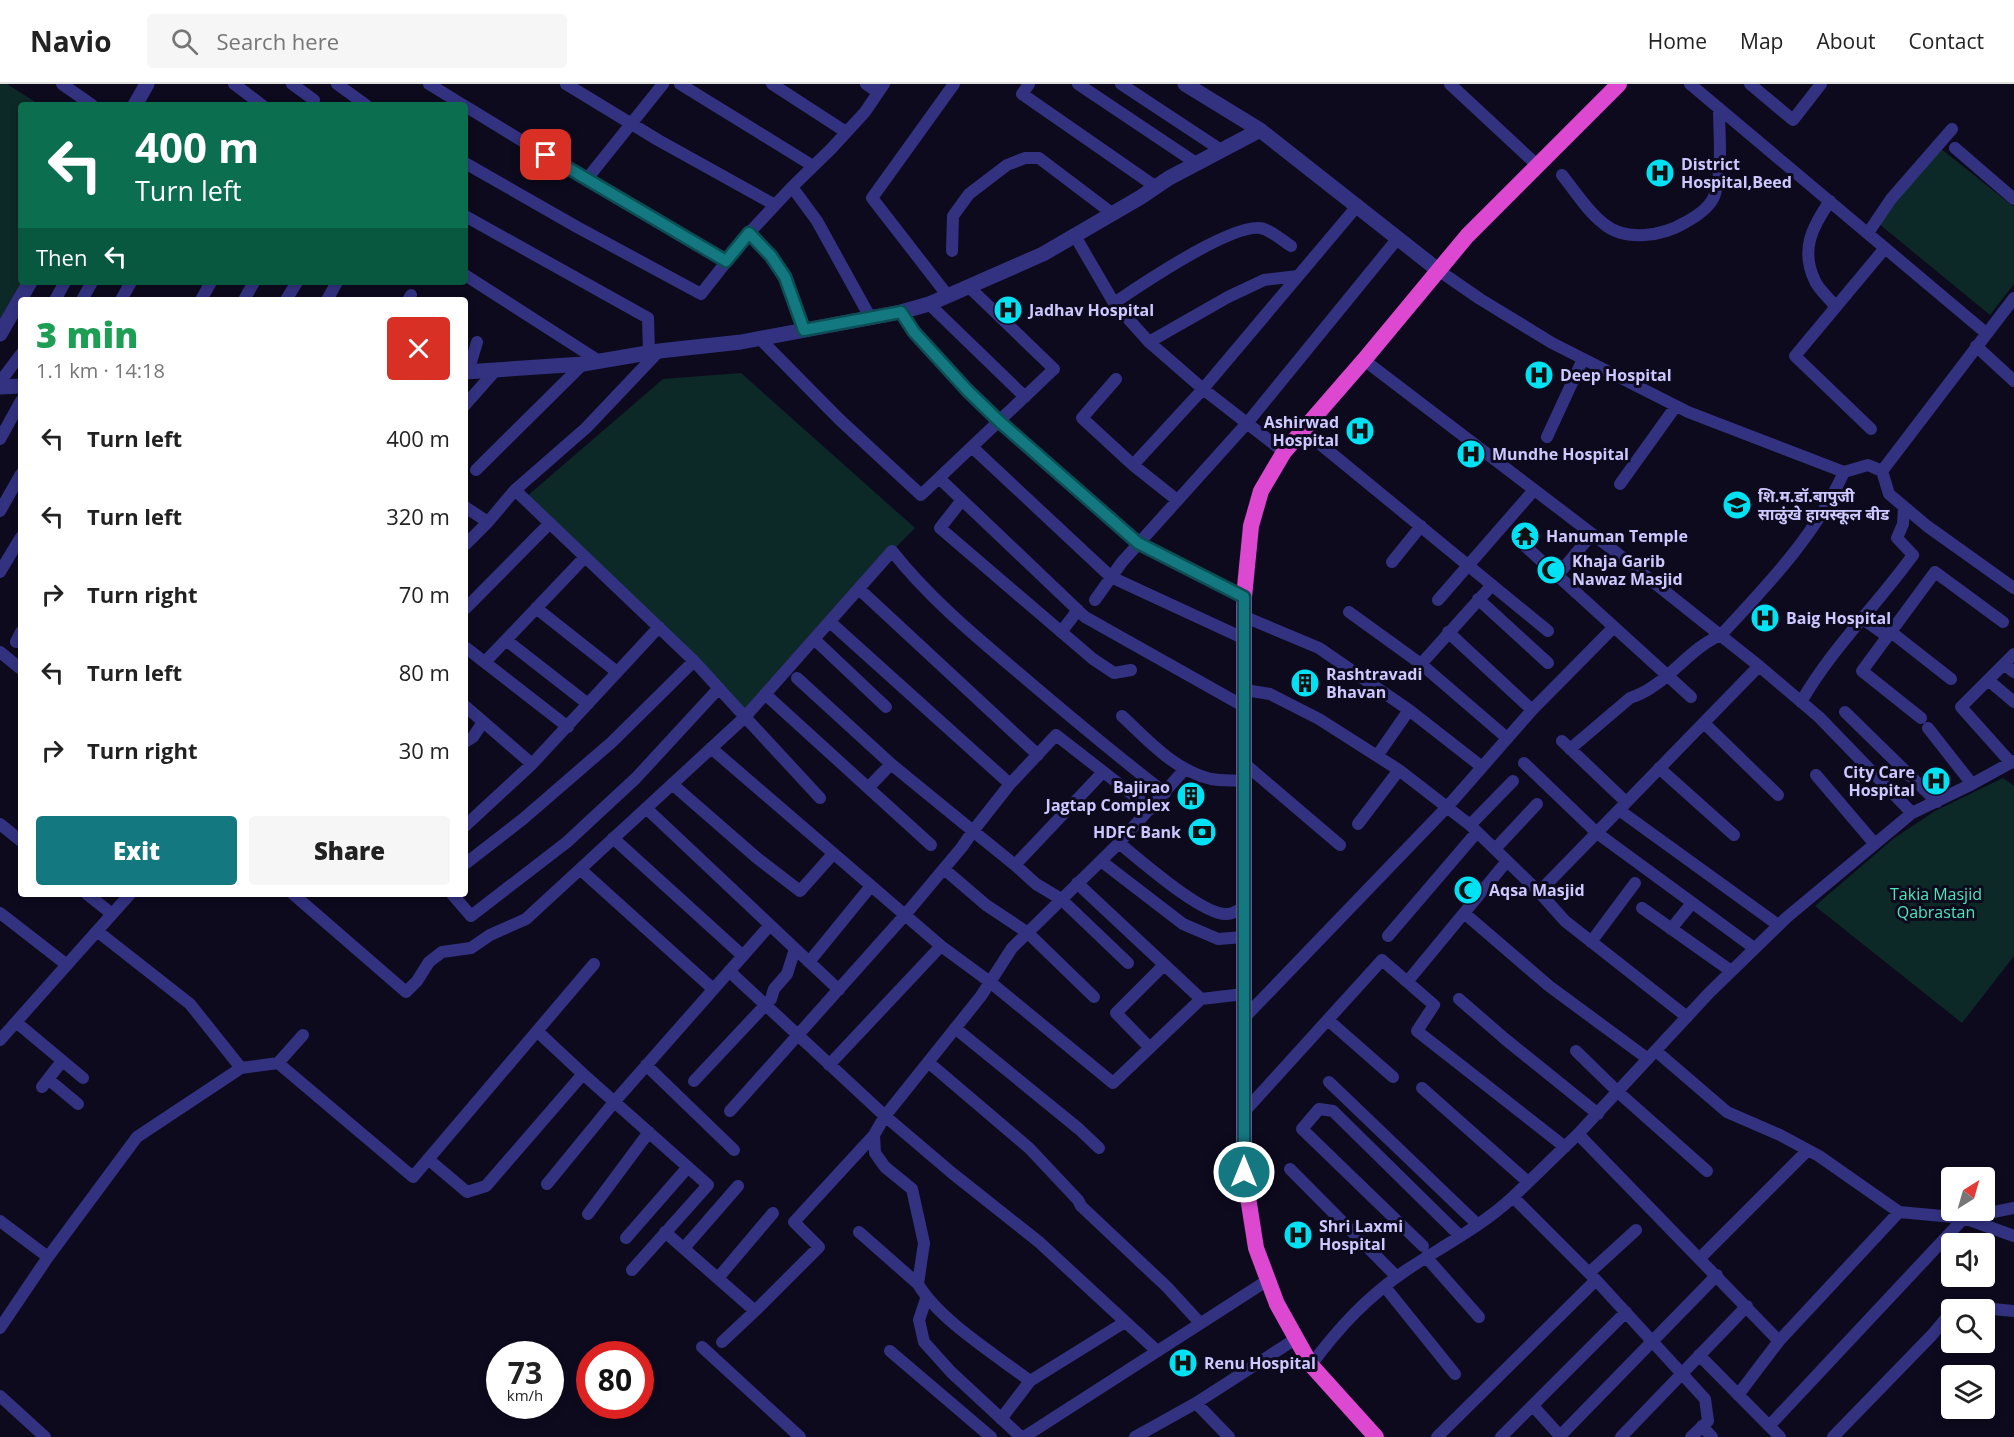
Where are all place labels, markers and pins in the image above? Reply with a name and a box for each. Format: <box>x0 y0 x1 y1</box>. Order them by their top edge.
pin <box>520 129 571 180</box>
place label: District Hospital,Beed <box>1681 153 1792 193</box>
hospital icon: District Hospital,Beed <box>1644 157 1676 189</box>
hospital icon: Jadhav Hospital <box>992 294 1024 326</box>
place label: Jadhav Hospital <box>1027 299 1154 321</box>
hospital icon: Deep Hospital <box>1523 359 1555 391</box>
place label: Deep Hospital <box>1560 364 1672 386</box>
place label: Ashirwad Hospital <box>1264 411 1339 451</box>
hospital icon: Ashirwad Hospital <box>1344 415 1376 447</box>
hospital icon: Mundhe Hospital <box>1455 438 1487 470</box>
place label: Mundhe Hospital <box>1492 443 1629 465</box>
place label: शि.म.डॉ.बापुजी साळुंखे हायस्कूल बीड <box>1758 485 1890 525</box>
school or university icon: शि.म.डॉ.बापुजी साळुंखे हायस्कूल बीड <box>1721 489 1753 521</box>
temple icon: Hanuman Temple <box>1509 520 1541 552</box>
place label: Hanuman Temple <box>1546 525 1688 547</box>
place label: Khaja Garib Nawaz Masjid <box>1572 550 1683 590</box>
mosque icon: Khaja Garib Nawaz Masjid <box>1535 554 1567 586</box>
hospital icon: Baig Hospital <box>1749 602 1781 634</box>
place label: Baig Hospital <box>1786 607 1891 629</box>
place label: Rashtravadi Bhavan <box>1326 663 1422 703</box>
building icon: Rashtravadi Bhavan <box>1289 667 1321 699</box>
place label: City Care Hospital <box>1843 761 1915 801</box>
hospital icon: City Care Hospital <box>1920 765 1952 797</box>
place label: Bajirao Jagtap Complex <box>1044 776 1171 816</box>
building icon: Bajirao Jagtap Complex <box>1175 780 1207 812</box>
bank icon: HDFC Bank <box>1186 816 1218 848</box>
place label: HDFC Bank <box>1093 821 1181 843</box>
mosque icon: Aqsa Masjid <box>1452 874 1484 906</box>
place label: Aqsa Masjid <box>1489 879 1585 901</box>
place label: Shri Laxmi Hospital <box>1319 1215 1403 1255</box>
hospital icon: Shri Laxmi Hospital <box>1282 1219 1314 1251</box>
hospital icon: Renu Hospital <box>1167 1347 1199 1379</box>
place label: Renu Hospital <box>1204 1352 1316 1374</box>

